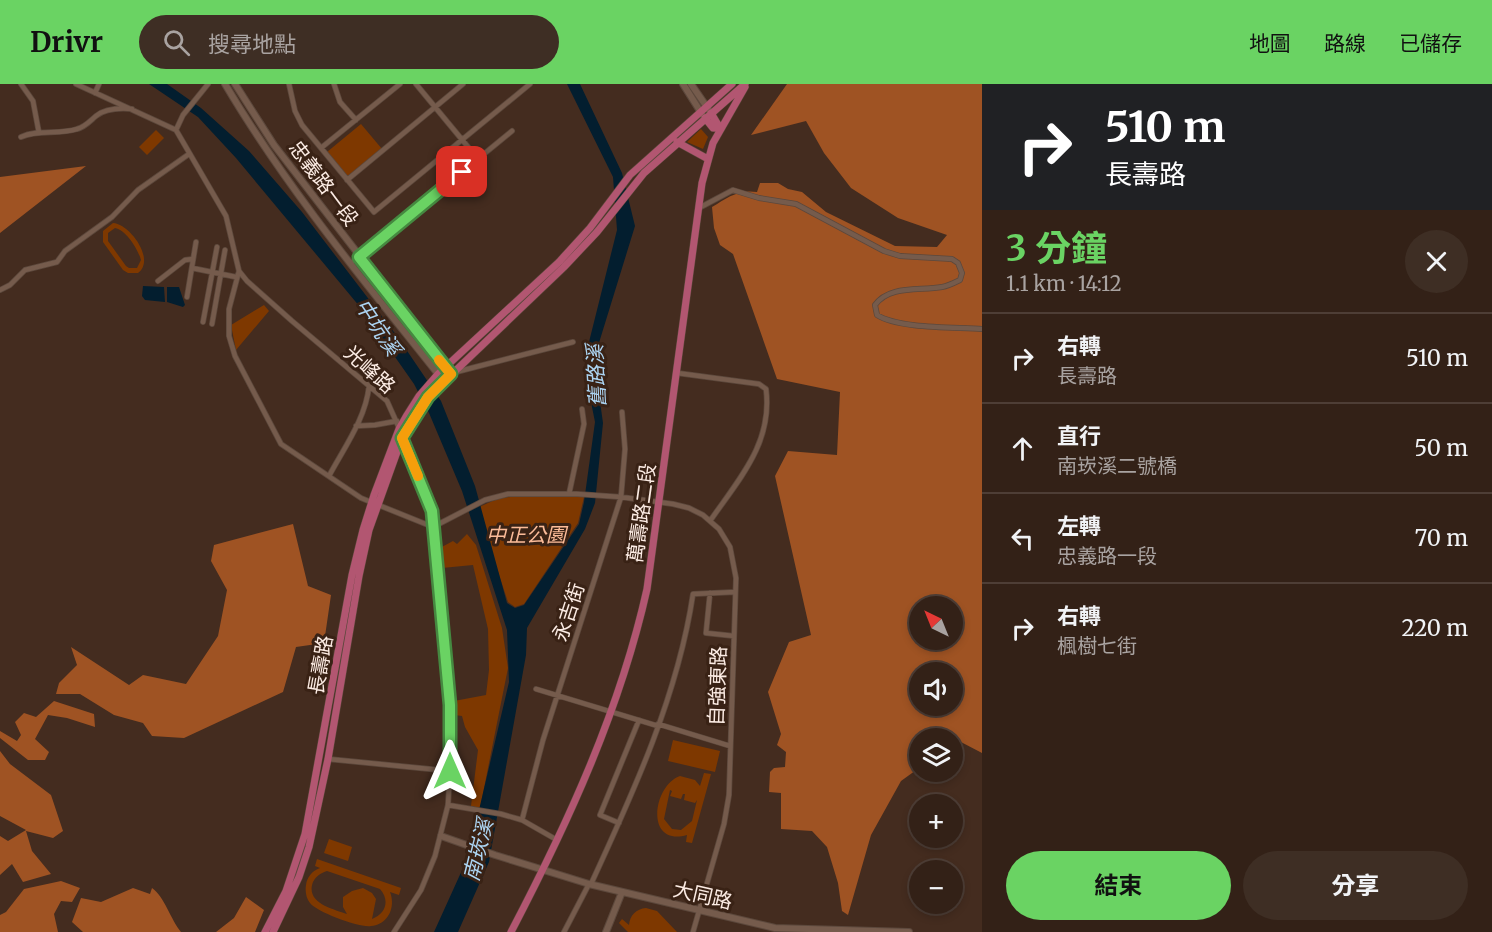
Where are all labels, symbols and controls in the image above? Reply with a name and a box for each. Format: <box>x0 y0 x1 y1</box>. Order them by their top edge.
search box <box>139 15 559 69</box>
text: Drivr <box>30 24 103 60</box>
icon: search <box>160 26 193 59</box>
text: 搜尋地點 <box>208 30 296 58</box>
text: 地圖 <box>1249 30 1291 57</box>
text: 路線 <box>1324 30 1366 57</box>
text: 已儲存 <box>1399 30 1462 57</box>
text: 510 m <box>1105 101 1225 153</box>
icon: right <box>1006 108 1084 186</box>
street label: 忠義路一段 <box>284 136 364 230</box>
pin <box>436 146 487 197</box>
icon: arrive <box>445 155 478 188</box>
text: 長壽路 <box>1105 157 1186 191</box>
text: 3 分鐘 <box>1006 226 1107 271</box>
button: close <box>1405 230 1468 293</box>
text: 1.1 km · 14:12 <box>1006 271 1122 296</box>
water label: 中坑溪 <box>349 293 408 363</box>
text: 右轉 <box>1057 332 1101 360</box>
street label: 光峰路 <box>339 340 401 398</box>
water label: 舊路溪 <box>581 341 611 408</box>
icon: right <box>1006 342 1039 375</box>
text: 510 m <box>1406 344 1468 372</box>
text: 長壽路 <box>1057 363 1117 388</box>
text: 直行 <box>1057 422 1101 450</box>
icon: ahead <box>1006 432 1039 465</box>
text: 50 m <box>1414 434 1468 462</box>
text: 南崁溪二號橋 <box>1057 453 1177 478</box>
street label: 萬壽路二段 <box>622 462 660 564</box>
text: 左轉 <box>1057 512 1101 540</box>
park label: 中正公園 <box>486 522 569 547</box>
icon: left <box>1006 522 1039 555</box>
text: 70 m <box>1415 524 1468 552</box>
text: 忠義路一段 <box>1057 543 1157 568</box>
street label: 永吉街 <box>547 580 589 644</box>
north arrow <box>909 596 963 650</box>
map controls <box>909 596 963 914</box>
text: 右轉 <box>1057 602 1101 630</box>
icon: right <box>1006 612 1039 645</box>
text: 220 m <box>1401 614 1468 642</box>
street label: 長壽路 <box>302 633 338 697</box>
text: 楓樹七街 <box>1057 633 1137 658</box>
street label: 自強東路 <box>703 646 731 726</box>
button: sound <box>909 662 963 716</box>
button: layers <box>909 728 963 782</box>
position arrow <box>418 739 482 803</box>
button: + <box>909 794 963 848</box>
water label: 南崁溪 <box>457 813 499 884</box>
button: 結束 <box>1006 851 1231 920</box>
button: 分享 <box>1243 851 1468 920</box>
button: − <box>909 860 963 914</box>
street label: 大同路 <box>671 876 735 914</box>

